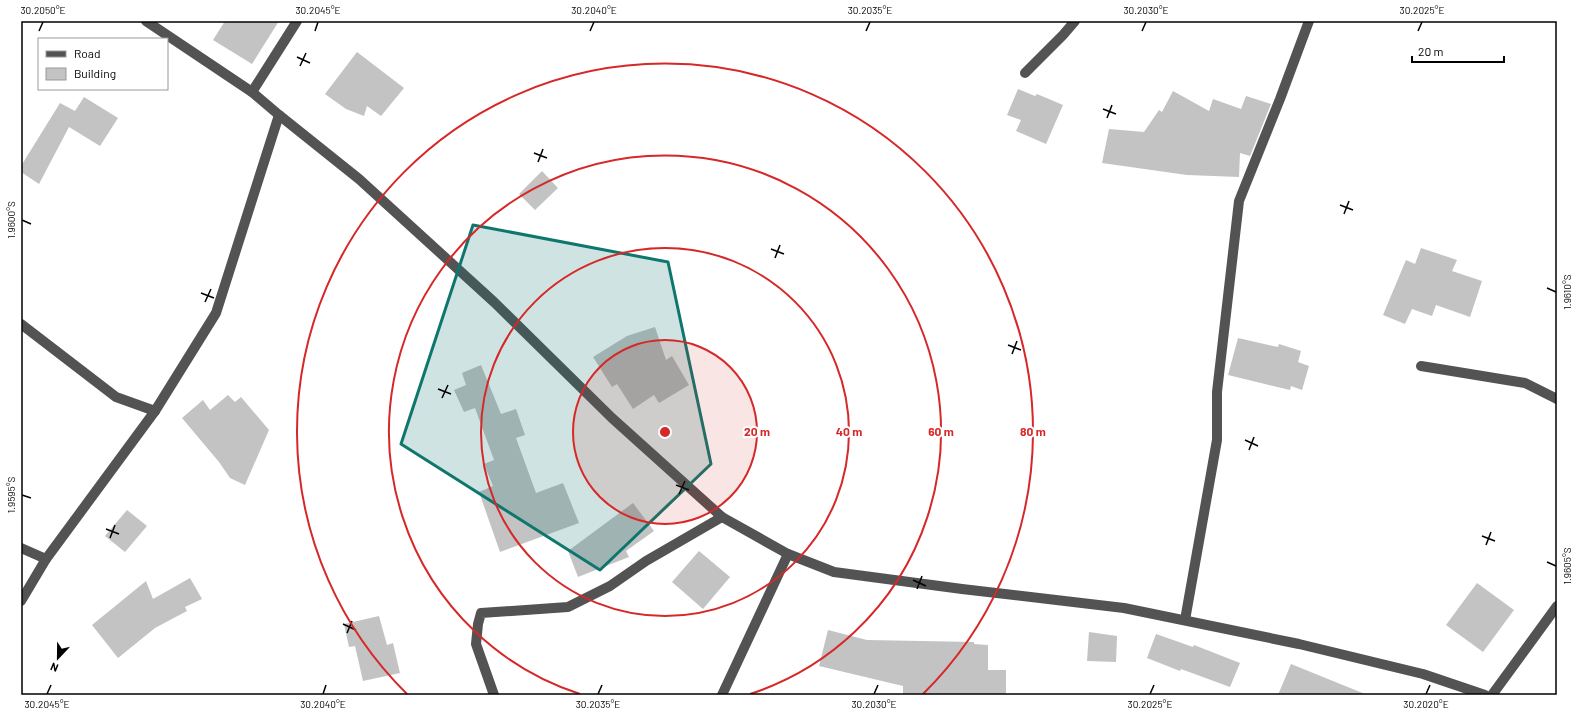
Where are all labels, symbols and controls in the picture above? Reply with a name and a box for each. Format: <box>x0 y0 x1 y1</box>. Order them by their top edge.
text: 30.2050°E <box>20 4 66 16</box>
text: 30.2045°E <box>295 4 341 16</box>
text: 30.2040°E <box>571 4 617 16</box>
text: 30.2035°E <box>848 4 892 16</box>
text: 30.2030°E <box>1123 4 1169 16</box>
text: 30.2025°E <box>1400 4 1444 16</box>
legend <box>38 38 168 90</box>
scale bar <box>1412 38 1504 64</box>
text: 20 m <box>1418 44 1444 58</box>
text: Road <box>74 46 101 60</box>
text: Building <box>74 66 116 80</box>
text: 1.9600°S <box>5 201 17 239</box>
text: 1.9610°S <box>1561 274 1573 310</box>
text: 20 m <box>744 424 770 438</box>
text: 40 m <box>836 424 862 438</box>
text: 60 m <box>928 424 954 438</box>
text: 80 m <box>1020 424 1046 438</box>
centre of rings <box>658 425 672 439</box>
text: 1.9595°S <box>5 477 17 513</box>
text: 1.9605°S <box>1561 547 1573 585</box>
north arrow <box>38 638 78 678</box>
text: N <box>48 660 60 675</box>
text: 30.2045°E <box>24 698 70 710</box>
text: 30.2040°E <box>300 698 346 710</box>
text: 30.2035°E <box>576 698 620 710</box>
text: 30.2030°E <box>851 698 897 710</box>
text: 30.2025°E <box>1128 698 1172 710</box>
text: 30.2020°E <box>1403 698 1449 710</box>

